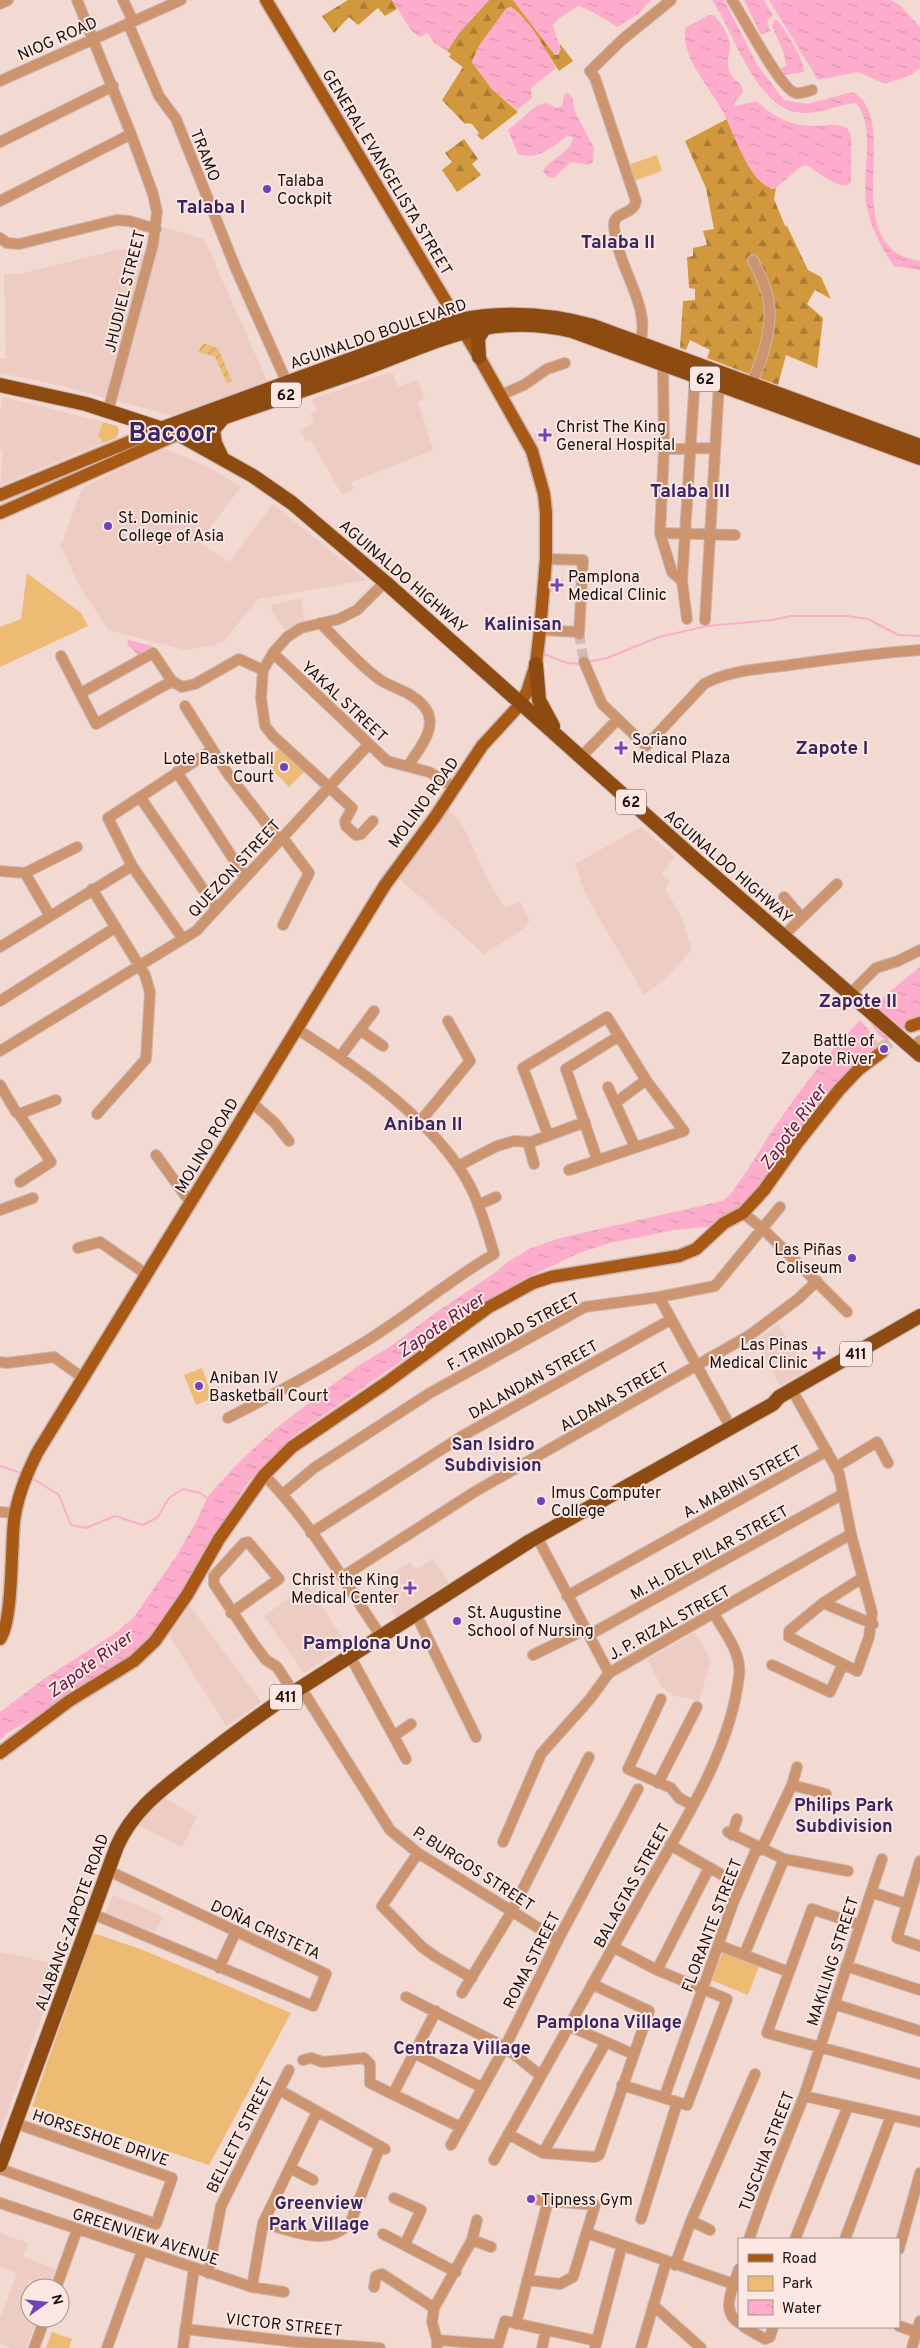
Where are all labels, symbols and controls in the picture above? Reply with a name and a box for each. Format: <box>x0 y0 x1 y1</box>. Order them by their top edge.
street label: NIOG ROAD <box>15 13 101 66</box>
street label: GENERAL EVANGELISTA STREET <box>317 66 456 280</box>
street label: TRAMO <box>185 127 224 185</box>
place label: Talaba Cockpit <box>277 172 332 210</box>
marker: Talaba Cockpit <box>261 183 273 195</box>
district label: Talaba I <box>177 196 245 220</box>
street label: JHUDIEL STREET <box>101 228 151 355</box>
district label: Talaba II <box>581 231 655 255</box>
street label: AGUINALDO BOULEVARD <box>287 295 470 375</box>
road number: 62 <box>690 366 720 392</box>
road number: 62 <box>271 382 301 408</box>
district label: Bacoor <box>129 418 216 451</box>
place label: Christ The King General Hospital <box>556 418 675 456</box>
marker: Christ The King General Hospital <box>538 428 552 442</box>
district label: Talaba III <box>650 480 730 504</box>
place label: St. Dominic College of Asia <box>118 509 224 547</box>
street label: AGUINALDO HIGHWAY <box>334 516 471 639</box>
marker: St. Dominic College of Asia <box>102 520 114 532</box>
place label: Pamplona Medical Clinic <box>568 568 667 606</box>
marker: Pamplona Medical Clinic <box>550 578 564 592</box>
district label: Kalinisan <box>484 614 562 637</box>
street label: YAKAL STREET <box>296 658 391 747</box>
place label: Soriano Medical Plaza <box>632 731 730 769</box>
district label: Zapote I <box>796 737 868 761</box>
marker: Soriano Medical Plaza <box>614 741 628 755</box>
place label: Lote Basketball Court <box>163 750 274 788</box>
street label: MOLINO ROAD <box>385 754 464 853</box>
marker: Lote Basketball Court <box>278 761 290 773</box>
road number: 62 <box>616 790 646 814</box>
street label: AGUINALDO HIGHWAY <box>659 806 796 929</box>
street label: QUEZON STREET <box>185 816 286 923</box>
district label: Zapote II <box>819 990 897 1014</box>
place label: Battle of Zapote River <box>781 1032 875 1070</box>
marker: Battle of Zapote River <box>878 1043 890 1055</box>
water label: Zapote River <box>755 1079 834 1175</box>
street label: MOLINO ROAD <box>171 1095 244 1197</box>
district label: Aniban II <box>383 1113 463 1137</box>
place label: Las Piñas Coliseum <box>774 1241 842 1279</box>
marker: Las Piñas Coliseum <box>846 1252 858 1264</box>
water label: Zapote River <box>394 1288 492 1364</box>
street label: F. TRINIDAD STREET <box>444 1289 584 1376</box>
place label: Las Pinas Medical Clinic <box>709 1336 808 1374</box>
street label: DALANDAN STREET <box>466 1337 602 1425</box>
road number: 411 <box>840 1342 872 1366</box>
marker: Las Pinas Medical Clinic <box>812 1346 826 1360</box>
street label: ALDANA STREET <box>557 1358 673 1437</box>
place label: Aniban IV Basketball Court <box>209 1369 329 1407</box>
marker: Aniban IV Basketball Court <box>193 1380 205 1392</box>
district label: San Isidro Subdivision <box>444 1434 542 1478</box>
street label: A. MABINI STREET <box>680 1442 806 1524</box>
place label: Imus Computer College <box>551 1484 661 1522</box>
marker: Imus Computer College <box>535 1495 547 1507</box>
street label: M. H. DEL PILAR STREET <box>627 1502 792 1606</box>
place label: Christ the King Medical Center <box>291 1571 399 1609</box>
marker: Christ the King Medical Center <box>403 1581 417 1595</box>
street label: J. P. RIZAL STREET <box>605 1582 735 1666</box>
place label: St. Augustine School of Nursing <box>467 1604 594 1642</box>
marker: St. Augustine School of Nursing <box>451 1615 463 1627</box>
water label: Zapote River <box>44 1625 140 1704</box>
district label: Pamplona Uno <box>303 1632 431 1656</box>
road number: 411 <box>270 1684 302 1710</box>
district label: Philips Park Subdivision <box>794 1795 894 1839</box>
street label: BALAGTAS STREET <box>590 1820 675 1952</box>
street label: P. BURGOS STREET <box>408 1823 537 1916</box>
street label: ALABANG-ZAPOTE ROAD <box>31 1831 114 2014</box>
street label: FLORANTE STREET <box>678 1856 748 1995</box>
street label: DOÑA CRISTETA <box>207 1894 325 1965</box>
street label: MAKILING STREET <box>804 1894 864 2029</box>
street label: ROMA STREET <box>500 1909 566 2013</box>
district label: Pamplona Village <box>536 2012 682 2035</box>
district label: Centraza Village <box>393 2038 531 2061</box>
street label: BELLETT STREET <box>203 2075 278 2197</box>
street label: TUSCHIA STREET <box>736 2089 800 2215</box>
street label: HORSESHOE DRIVE <box>29 2106 171 2172</box>
place label: Tipness Gym <box>541 2191 633 2211</box>
district label: Greenview Park Village <box>269 2193 369 2237</box>
marker: Tipness Gym <box>525 2193 537 2205</box>
street label: GREENVIEW AVENUE <box>69 2205 221 2271</box>
legend <box>738 2238 900 2328</box>
text: Road <box>782 2250 817 2269</box>
text: Park <box>782 2275 813 2294</box>
north arrow <box>20 2278 70 2328</box>
text: N <box>47 2293 66 2307</box>
text: Water <box>782 2300 822 2319</box>
street label: VICTOR STREET <box>224 2310 343 2342</box>

